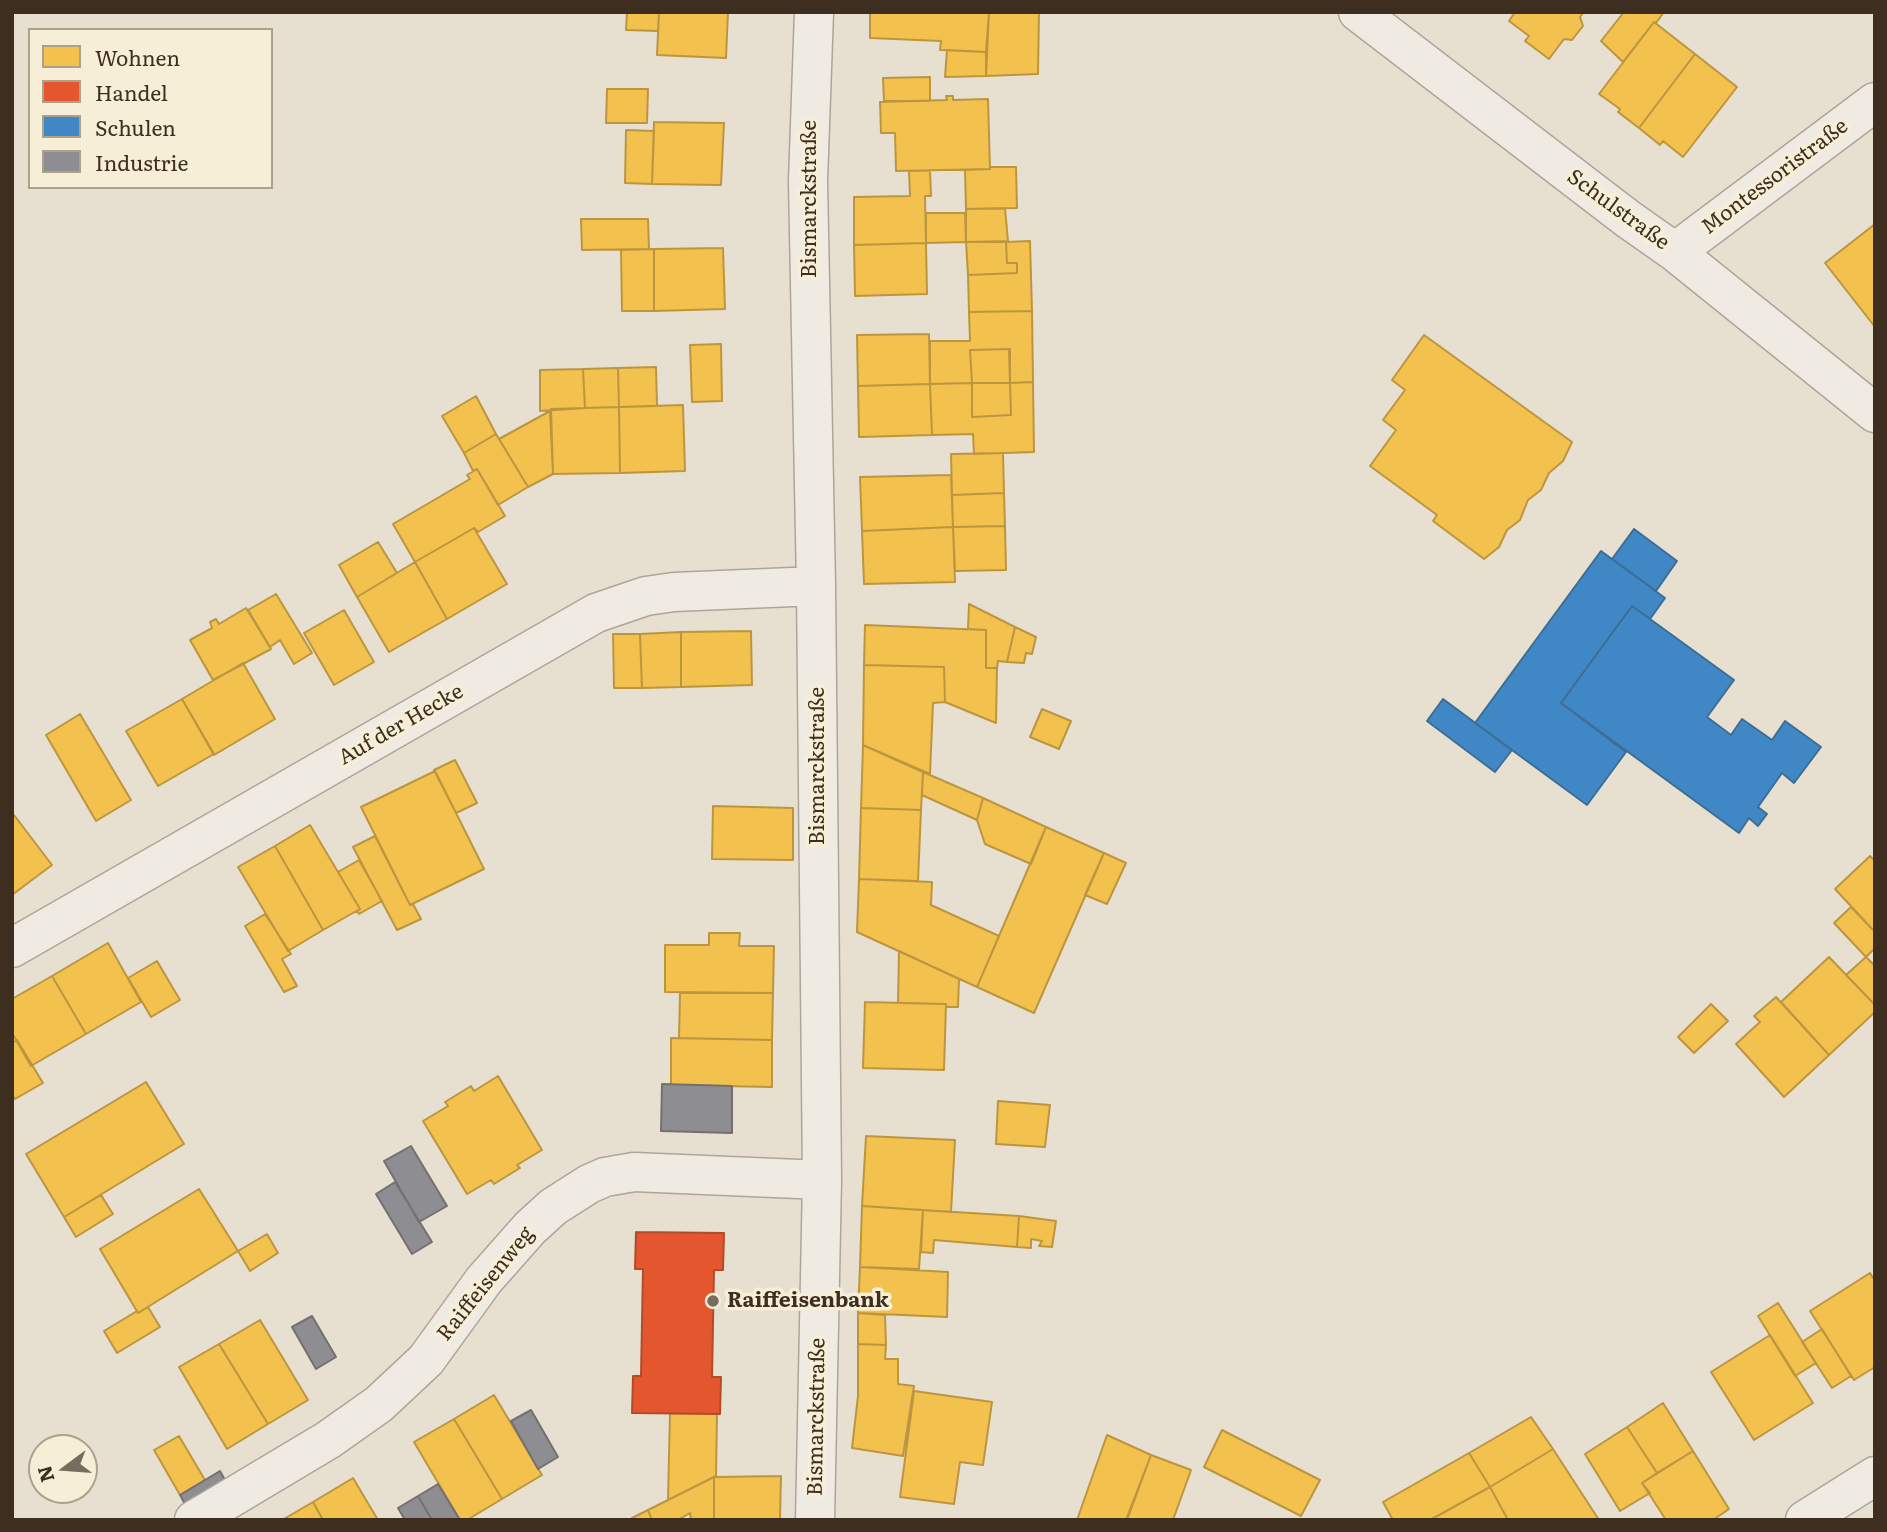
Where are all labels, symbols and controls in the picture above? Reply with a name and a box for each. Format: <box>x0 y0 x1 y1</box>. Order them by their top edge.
legend <box>28 28 273 189</box>
text: Wohnen <box>95 41 180 72</box>
text: Handel <box>95 76 168 107</box>
text: Schulen <box>95 111 176 142</box>
street label: Montessoristraße <box>1697 114 1853 240</box>
street label: Bismarckstraße <box>797 120 823 278</box>
text: Industrie <box>95 146 188 177</box>
street label: Schulstraße <box>1562 164 1674 256</box>
street label: Auf der Hecke <box>334 679 468 771</box>
street label: Bismarckstraße <box>805 687 831 845</box>
street label: Raiffeisenweg <box>432 1222 540 1346</box>
place label: Raiffeisenbank <box>727 1288 889 1314</box>
marker: Raiffeisenbank <box>705 1293 721 1309</box>
street label: Bismarckstraße <box>803 1338 831 1496</box>
north arrow <box>28 1434 98 1504</box>
text: N <box>29 1463 60 1486</box>

